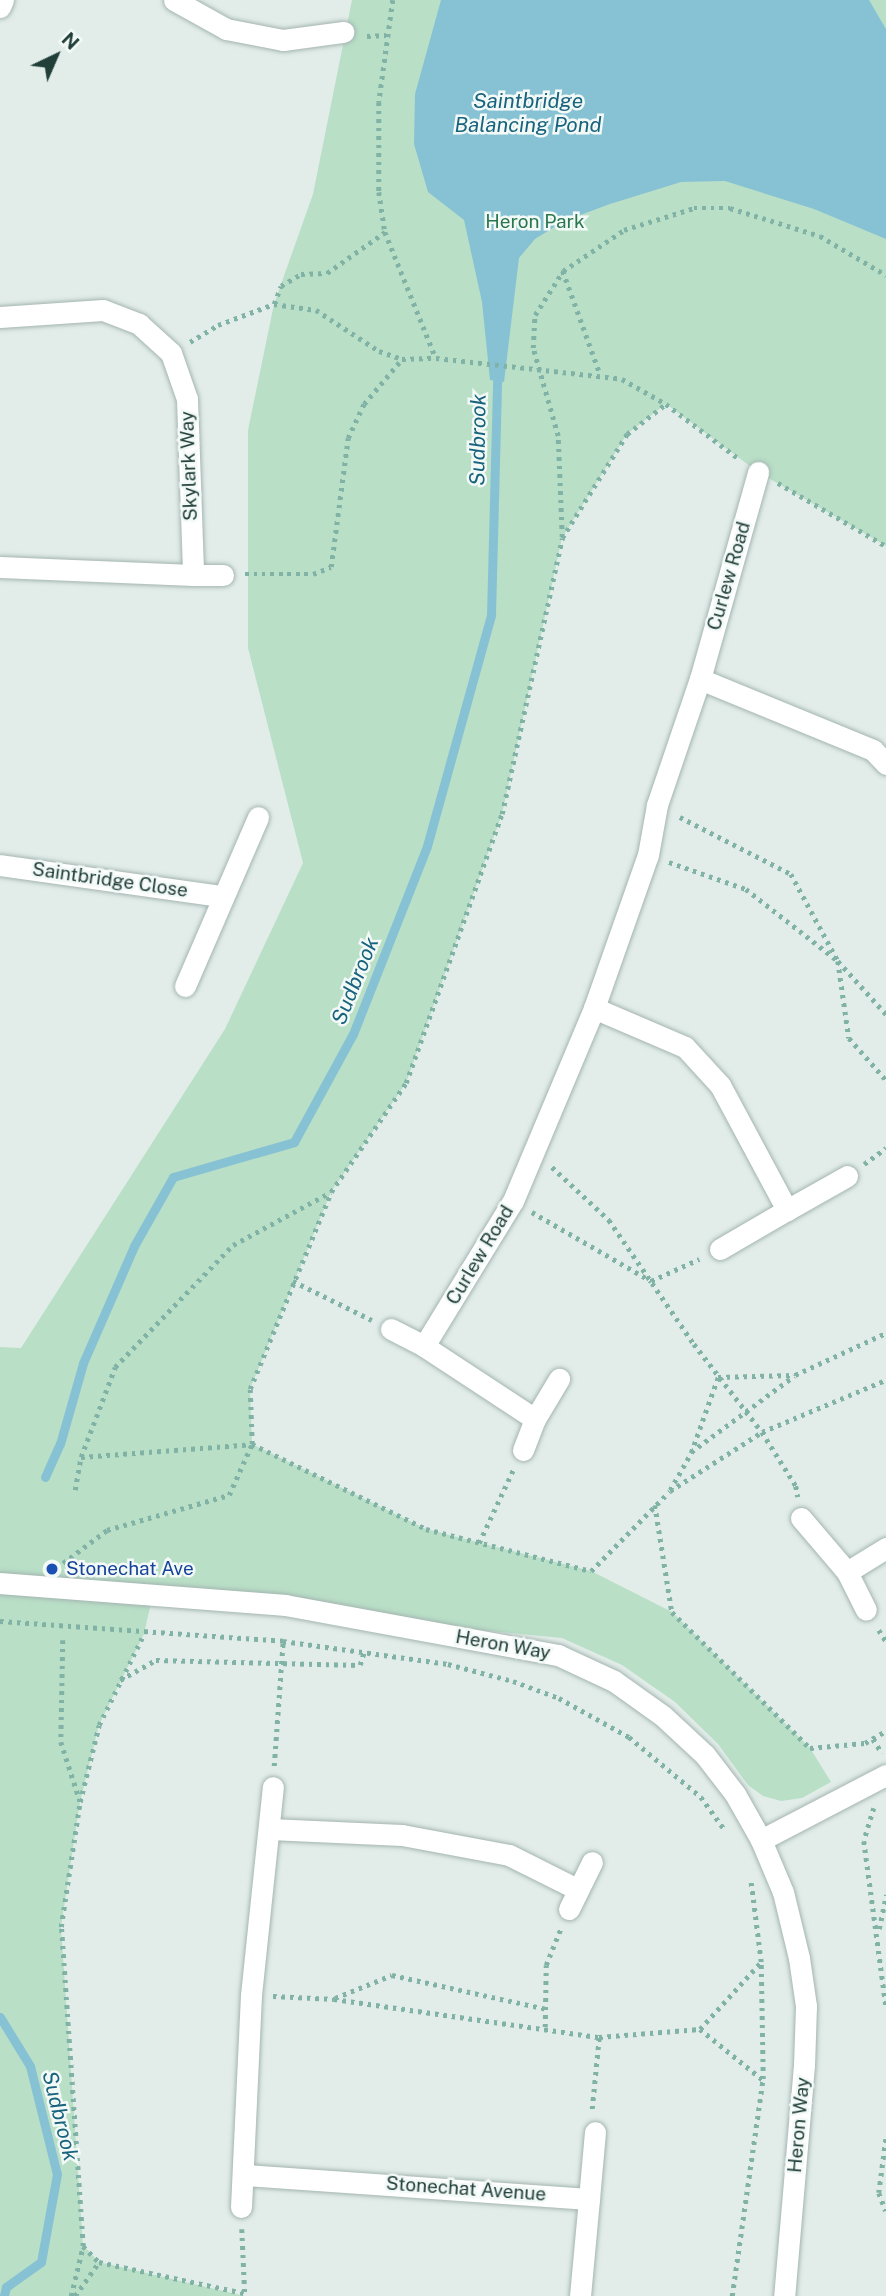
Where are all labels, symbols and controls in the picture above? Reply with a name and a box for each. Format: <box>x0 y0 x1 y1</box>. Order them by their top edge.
north arrow <box>21 21 91 91</box>
text: N <box>58 28 84 54</box>
water label: Saintbridge Balancing Pond <box>454 88 602 138</box>
park label: Heron Park <box>485 211 585 233</box>
water label: Sudbrook <box>465 394 491 486</box>
street label: Skylark Way <box>176 410 202 522</box>
street label: Curlew Road <box>703 519 755 633</box>
street label: Saintbridge Close <box>31 858 189 902</box>
water label: Sudbrook <box>326 934 384 1028</box>
street label: Curlew Road <box>441 1201 519 1309</box>
place label: Stonechat Ave <box>66 1558 194 1580</box>
marker: Stonechat Ave <box>44 1561 60 1577</box>
street label: Heron Way <box>454 1625 552 1665</box>
water label: Sudbrook <box>37 2068 83 2164</box>
street label: Heron Way <box>783 2076 815 2174</box>
street label: Stonechat Avenue <box>385 2172 547 2206</box>

